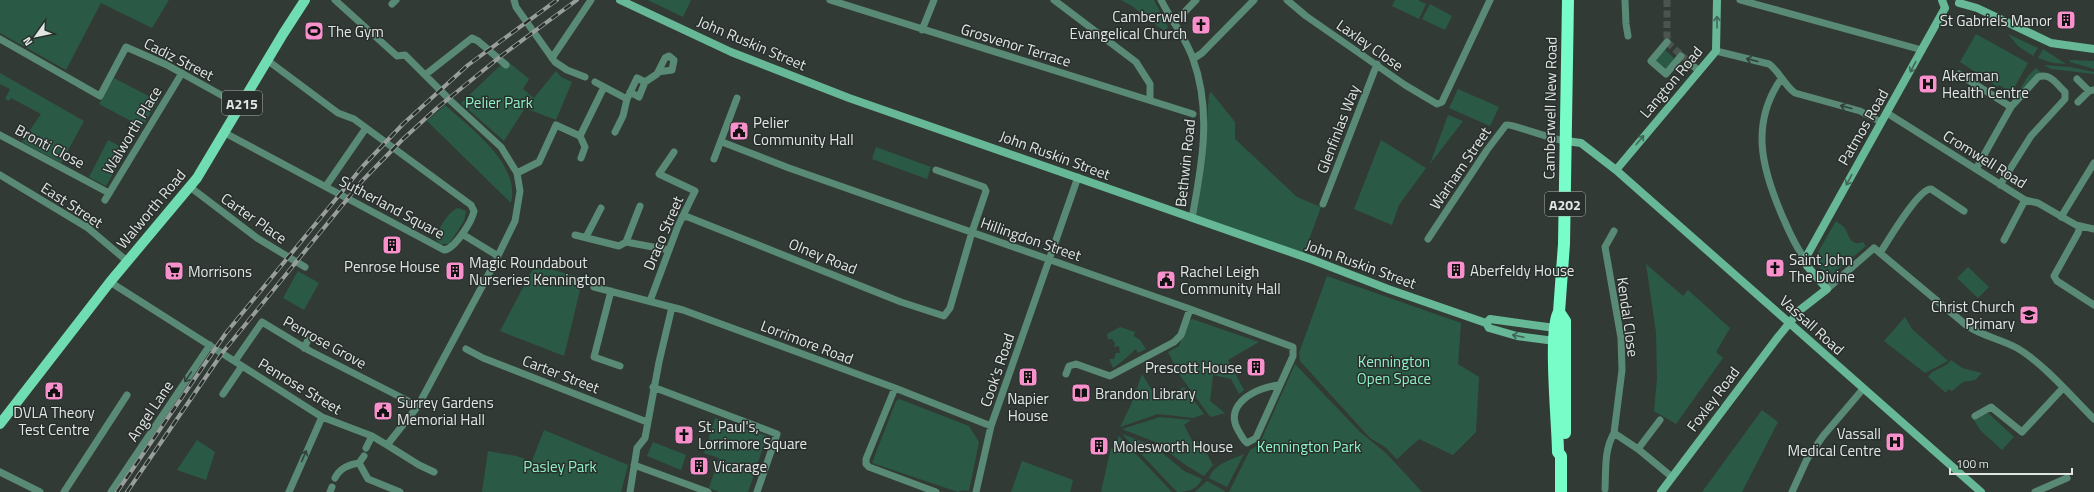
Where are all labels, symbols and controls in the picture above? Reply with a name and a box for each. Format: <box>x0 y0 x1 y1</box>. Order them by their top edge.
place label: Camberwell Evangelical Church <box>1070 5 1187 45</box>
place label: St Gabriels Manor <box>1940 9 2052 32</box>
building icon: St Gabriels Manor <box>2055 9 2077 31</box>
street label: John Ruskin Street <box>694 10 811 77</box>
street label: Laxley Close <box>1332 13 1408 77</box>
church icon: Camberwell Evangelical Church <box>1190 14 1212 36</box>
north arrow <box>16 16 56 56</box>
one-way arrow <box>1713 16 1721 29</box>
street label: Grosvenor Terrace <box>958 17 1074 73</box>
sports icon: The Gym <box>303 20 325 42</box>
place label: The Gym <box>328 20 384 43</box>
street label: Cadiz Street <box>140 32 219 87</box>
text: N <box>19 34 36 49</box>
street label: Camberwell New Road <box>1537 36 1563 180</box>
street label: Langton Road <box>1634 41 1708 123</box>
one-way arrow <box>1745 56 1758 63</box>
one-way arrow <box>1908 61 1916 73</box>
place label: Akerman Health Centre <box>1942 64 2029 104</box>
hospital icon: Akerman Health Centre <box>1917 73 1939 95</box>
street label: Glenfinlas Way <box>1310 81 1366 177</box>
street label: Walworth Place <box>97 82 167 178</box>
street label: Patmos Road <box>1832 85 1894 169</box>
road number: A215 <box>222 91 262 115</box>
park label: Pelier Park <box>465 91 533 114</box>
one-way arrow <box>1839 103 1852 110</box>
place label: Pelier Community Hall <box>753 111 854 151</box>
street label: Bronti Close <box>11 118 89 174</box>
street label: Bethwin Road <box>1169 118 1201 208</box>
public building icon: Pelier Community Hall <box>728 120 750 142</box>
street label: Warham Street <box>1424 121 1497 214</box>
street label: John Ruskin Street <box>996 124 1114 186</box>
street label: Cromwell Road <box>1939 124 2031 194</box>
one-way arrow <box>1636 135 1645 146</box>
street label: Walworth Road <box>111 164 191 254</box>
street label: Sutherland Square <box>335 169 449 245</box>
one-way arrow <box>1845 174 1852 186</box>
street label: East Street <box>36 176 108 234</box>
street label: Carter Place <box>216 187 292 249</box>
street label: Draco Street <box>637 192 689 274</box>
road number: A202 <box>1545 192 1585 216</box>
street label: Hillingdon Street <box>977 211 1085 267</box>
street label: Olney Road <box>785 232 861 280</box>
street label: John Ruskin Street <box>1302 233 1420 295</box>
building icon: Penrose House <box>381 234 403 256</box>
place label: Saint John The Divine <box>1789 248 1855 288</box>
place label: Magic Roundabout Nurseries Kennington <box>469 251 605 291</box>
place label: Penrose House <box>344 255 440 278</box>
church icon: Saint John The Divine <box>1764 257 1786 279</box>
building icon: Aberfeldy House <box>1445 259 1467 281</box>
place label: Aberfeldy House <box>1470 259 1574 282</box>
supermarket icon: Morrisons <box>163 260 185 282</box>
place label: Morrisons <box>188 260 252 283</box>
building icon: Magic Roundabout Nurseries Kennington <box>444 260 466 282</box>
place label: Rachel Leigh Community Hall <box>1180 260 1281 300</box>
public building icon: Rachel Leigh Community Hall <box>1155 269 1177 291</box>
street label: Kendal Close <box>1611 276 1645 358</box>
street label: Vassall Road <box>1775 290 1849 360</box>
place label: Christ Church Primary <box>1931 295 2015 335</box>
school or university icon: Christ Church Primary <box>2018 304 2040 326</box>
street label: Penrose Grove <box>279 310 371 374</box>
street label: Lorrimore Road <box>757 314 857 370</box>
street label: Cook's Road <box>974 330 1020 410</box>
one-way arrow <box>1512 331 1525 339</box>
street label: Carter Street <box>519 349 604 399</box>
park label: Kennington Open Space <box>1357 350 1431 390</box>
street label: Penrose Street <box>254 352 347 420</box>
place label: Prescott House <box>1145 356 1242 379</box>
building icon: Prescott House <box>1245 356 1267 378</box>
street label: Foxley Road <box>1681 362 1745 436</box>
building icon: Napier House <box>1017 366 1039 388</box>
one-way arrow <box>184 372 192 383</box>
street label: Angel Lane <box>121 376 179 446</box>
public building icon: DVLA Theory Test Centre <box>43 380 65 402</box>
library icon: Brandon Library <box>1070 382 1092 404</box>
place label: Brandon Library <box>1095 382 1196 405</box>
place label: Napier House <box>1007 387 1049 427</box>
place label: Surrey Gardens Memorial Hall <box>397 391 494 431</box>
public building icon: Surrey Gardens Memorial Hall <box>372 400 394 422</box>
place label: DVLA Theory Test Centre <box>13 401 95 441</box>
place label: St. Paul's, Lorrimore Square <box>698 415 807 455</box>
place label: Vassall Medical Centre <box>1787 422 1881 462</box>
church icon: St. Paul's, Lorrimore Square <box>673 424 695 446</box>
hospital icon: Vassall Medical Centre <box>1884 431 1906 453</box>
building icon: Molesworth House <box>1088 435 1110 457</box>
place label: Molesworth House <box>1113 435 1233 458</box>
park label: Kennington Park <box>1257 435 1361 458</box>
one-way arrow <box>301 450 309 462</box>
scale bar <box>1950 450 2072 476</box>
text: 100 m <box>1956 454 1989 473</box>
park label: Pasley Park <box>523 455 597 478</box>
building icon: Vicarage <box>688 455 710 477</box>
place label: Vicarage <box>713 455 767 478</box>

